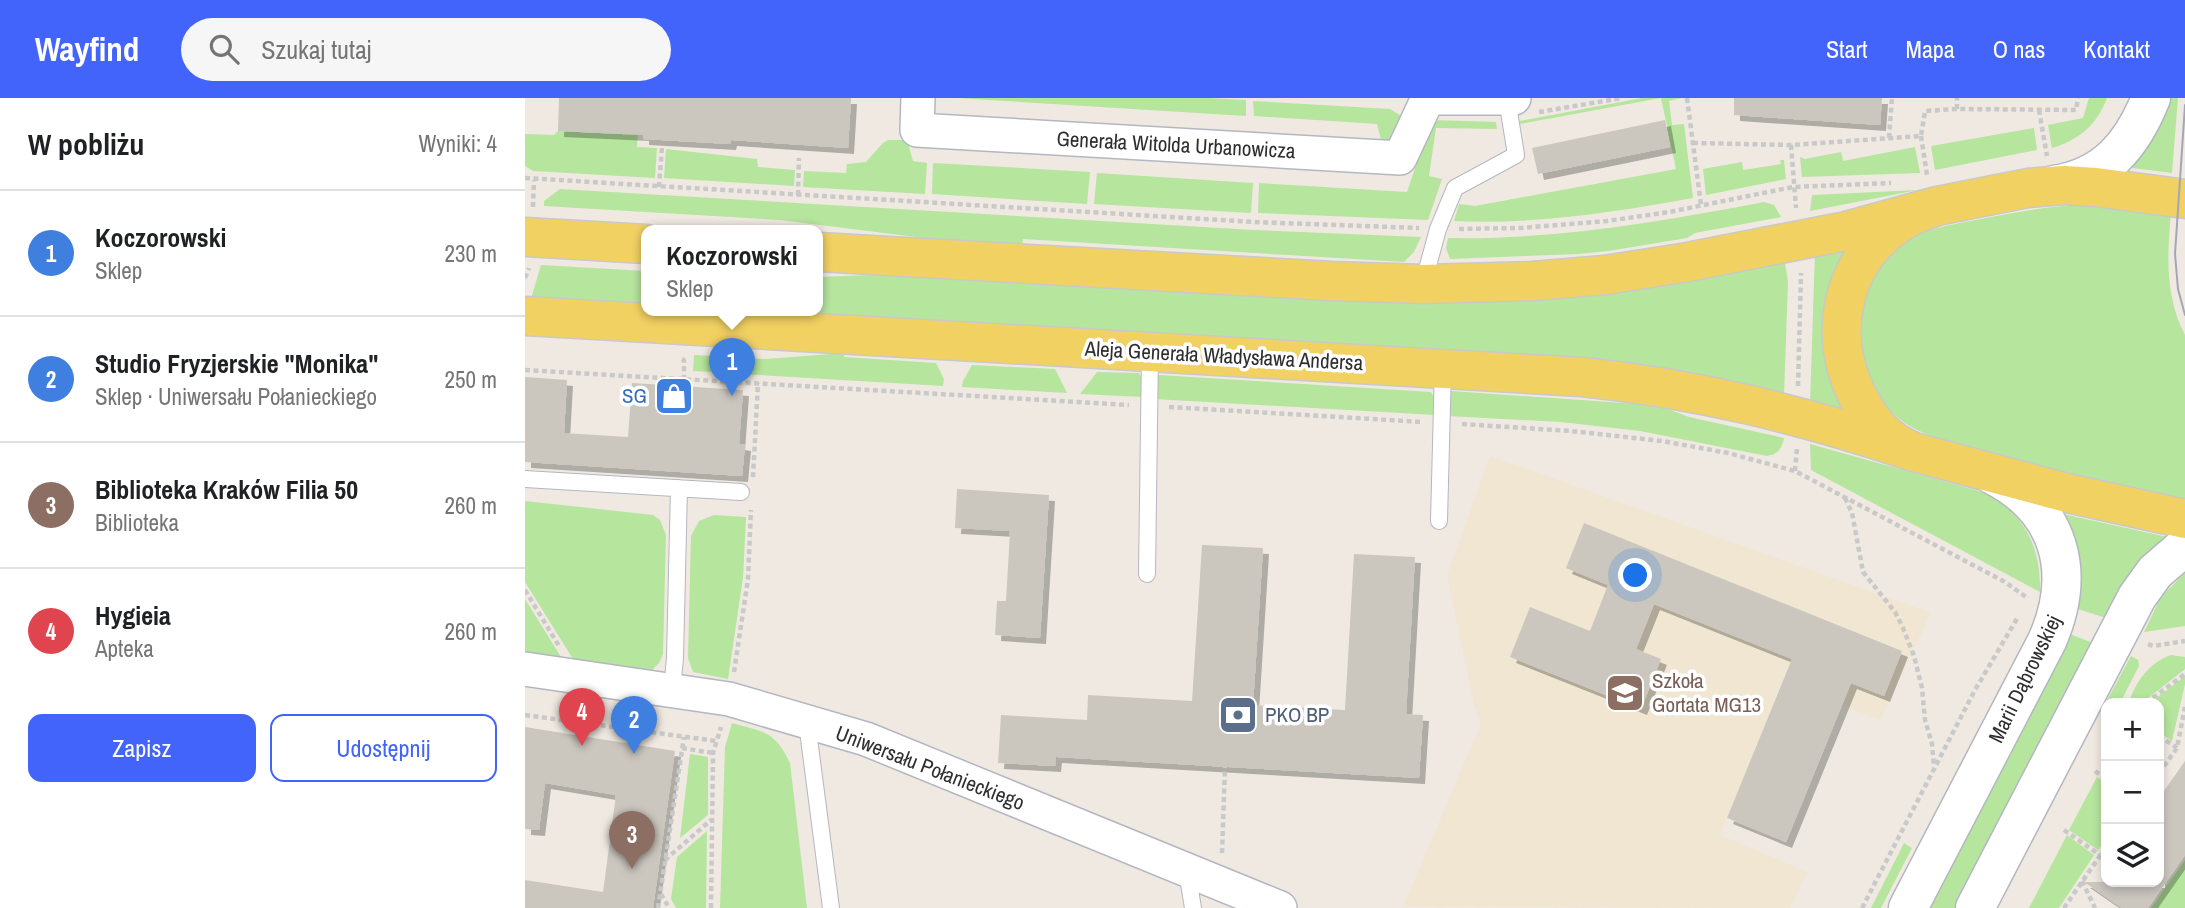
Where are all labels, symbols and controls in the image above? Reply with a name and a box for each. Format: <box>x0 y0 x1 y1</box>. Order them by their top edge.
search box <box>181 18 671 81</box>
text: Wayfind <box>35 27 139 71</box>
icon: search <box>205 30 243 68</box>
text: Szukaj tutaj <box>261 32 371 67</box>
text: Start <box>1826 33 1868 65</box>
text: Mapa <box>1906 33 1955 65</box>
text: O nas <box>1993 33 2045 65</box>
text: Kontakt <box>2083 33 2150 65</box>
text: W pobliżu <box>28 124 144 164</box>
street label: Generała Witolda Urbanowicza <box>1056 124 1297 165</box>
text: Wyniki: 4 <box>419 128 497 159</box>
text: Koczorowski <box>95 220 227 255</box>
popup <box>641 225 823 316</box>
text: 1 <box>46 238 56 269</box>
text: 230 m <box>445 238 497 269</box>
text: Koczorowski <box>666 238 798 273</box>
text: Sklep <box>95 255 142 286</box>
text: Sklep <box>666 273 713 304</box>
street label: Aleja Generała Władysława Andersa <box>1083 334 1364 377</box>
pin: 1 <box>709 338 755 396</box>
text: Studio Fryzjerskie "Monika" <box>95 346 378 381</box>
text: 2 <box>46 364 56 395</box>
text: 250 m <box>445 364 497 395</box>
shop icon: SG <box>653 375 695 417</box>
text: Sklep · Uniwersału Połanieckiego <box>95 381 377 412</box>
place label: SG <box>622 381 647 410</box>
text: Biblioteka Kraków Filia 50 <box>95 472 358 507</box>
text: 3 <box>46 490 56 521</box>
text: 260 m <box>445 490 497 521</box>
text: Biblioteka <box>95 507 179 538</box>
your location <box>1618 558 1652 592</box>
text: Hygieia <box>95 598 171 633</box>
street label: Marii Dąbrowskiej <box>1981 610 2068 747</box>
text: 4 <box>46 616 56 647</box>
text: 260 m <box>445 616 497 647</box>
text: Apteka <box>95 633 154 664</box>
place label: Szkoła Gortata MG13 <box>1652 666 1761 719</box>
school or university icon: Szkoła Gortata MG13 <box>1604 672 1646 714</box>
pin: 4 <box>559 688 605 746</box>
bank icon: PKO BP <box>1217 694 1259 736</box>
pin: 2 <box>611 696 657 754</box>
map controls <box>2101 698 2164 887</box>
button: + <box>2101 698 2164 761</box>
place label: PKO BP <box>1265 700 1329 729</box>
button: Zapisz <box>28 714 256 782</box>
button: Udostępnij <box>270 714 497 782</box>
street label: Uniwersału Połanieckiego <box>832 718 1029 817</box>
button: − <box>2101 761 2164 824</box>
pin: 3 <box>609 811 655 869</box>
button: layers <box>2101 824 2164 887</box>

